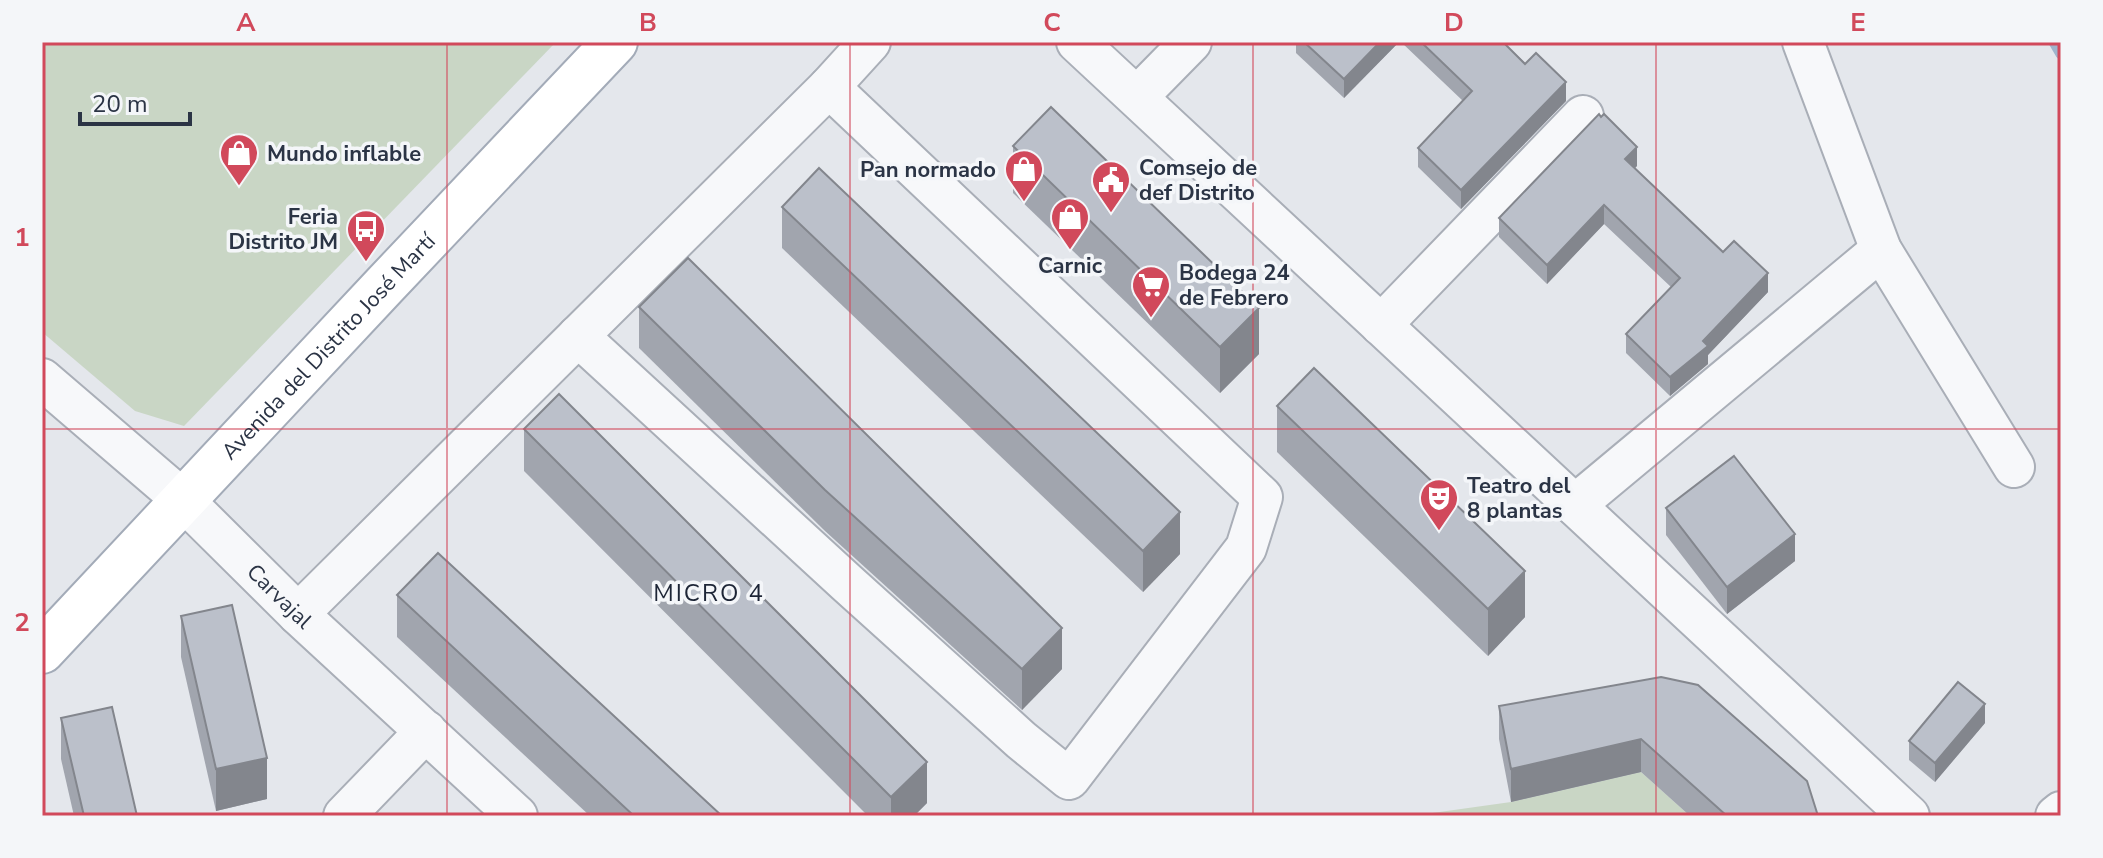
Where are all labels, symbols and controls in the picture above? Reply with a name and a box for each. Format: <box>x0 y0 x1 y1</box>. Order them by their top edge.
text: A <box>236 5 256 40</box>
text: B <box>639 5 657 40</box>
text: C <box>1043 5 1061 40</box>
text: D <box>1444 5 1464 40</box>
text: E <box>1850 5 1866 40</box>
scale bar <box>80 76 190 126</box>
text: 20 m <box>92 88 148 120</box>
shop icon: Mundo inflable <box>218 132 260 187</box>
place label: Mundo inflable <box>267 139 421 169</box>
shop icon: Pan normado <box>1003 148 1045 203</box>
place label: Comsejo de def Distrito <box>1139 153 1257 208</box>
place label: Pan normado <box>860 155 996 185</box>
public building icon: Comsejo de def Distrito <box>1090 159 1132 214</box>
shop icon: Carnic <box>1049 196 1091 251</box>
place label: Feria Distrito JM <box>228 202 338 257</box>
bus stop icon: Feria Distrito JM <box>345 208 387 263</box>
text: 1 <box>14 220 30 255</box>
street label: Avenida del Distrito José Martí <box>215 226 444 466</box>
place label: Carnic <box>1038 251 1103 281</box>
place label: Bodega 24 de Febrero <box>1179 258 1290 313</box>
supermarket icon: Bodega 24 de Febrero <box>1130 264 1172 319</box>
place label: Teatro del 8 plantas <box>1467 471 1571 526</box>
theatre icon: Teatro del 8 plantas <box>1418 477 1460 532</box>
street label: Carvajal <box>240 557 319 636</box>
district label: MICRO 4 <box>653 577 765 609</box>
text: 2 <box>14 605 30 640</box>

